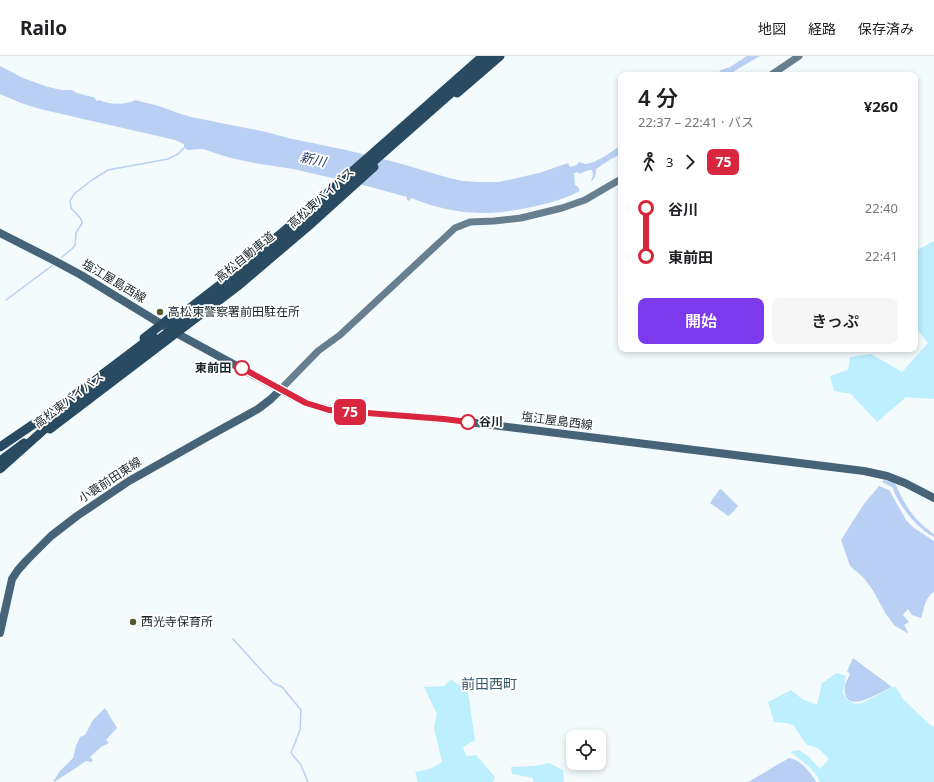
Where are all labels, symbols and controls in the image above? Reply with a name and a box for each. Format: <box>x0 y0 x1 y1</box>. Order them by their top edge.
text: Railo <box>20 15 67 41</box>
text: 地図 <box>758 19 786 38</box>
text: 経路 <box>808 19 836 38</box>
text: 保存済み <box>858 19 914 38</box>
text: 4 分 <box>638 82 678 112</box>
text: ¥260 <box>864 96 898 116</box>
text: 22:37 – 22:41 · バス <box>638 113 754 131</box>
water label: 新川 <box>298 147 330 171</box>
icon: walk <box>638 151 660 173</box>
icon: forward <box>679 151 701 173</box>
text: 75 <box>715 152 731 171</box>
text: 3 <box>666 153 673 171</box>
street label: 高松東バイパス <box>284 163 357 232</box>
text: 谷川 <box>668 199 698 219</box>
text: 22:40 <box>865 199 898 217</box>
street label: 高松自動車道 <box>211 227 278 286</box>
text: 東前田 <box>668 247 713 267</box>
text: 22:41 <box>865 247 898 265</box>
street label: 塩江屋島西線 <box>79 255 150 306</box>
button: 開始 <box>638 298 764 344</box>
button: きっぷ <box>772 298 898 344</box>
place label: 高松東警察署前田駐在所 <box>168 303 300 320</box>
marker: 高松東警察署前田駐在所 <box>155 307 165 317</box>
place label: 東前田 <box>195 359 231 376</box>
marker: 東前田 <box>234 360 250 376</box>
street label: 高松東バイパス <box>30 368 107 432</box>
line badge: 75 <box>332 399 368 425</box>
text: 75 <box>342 402 358 421</box>
street label: 塩江屋島西線 <box>520 408 594 433</box>
place label: 谷川 <box>479 413 503 430</box>
marker: 谷川 <box>460 414 476 430</box>
street label: 小蓑前田東線 <box>75 453 145 506</box>
place label: 西光寺保育所 <box>141 613 213 630</box>
marker: 西光寺保育所 <box>128 617 138 627</box>
district label: 前田西町 <box>461 674 517 693</box>
map controls <box>566 730 606 770</box>
button: locate <box>566 730 606 770</box>

